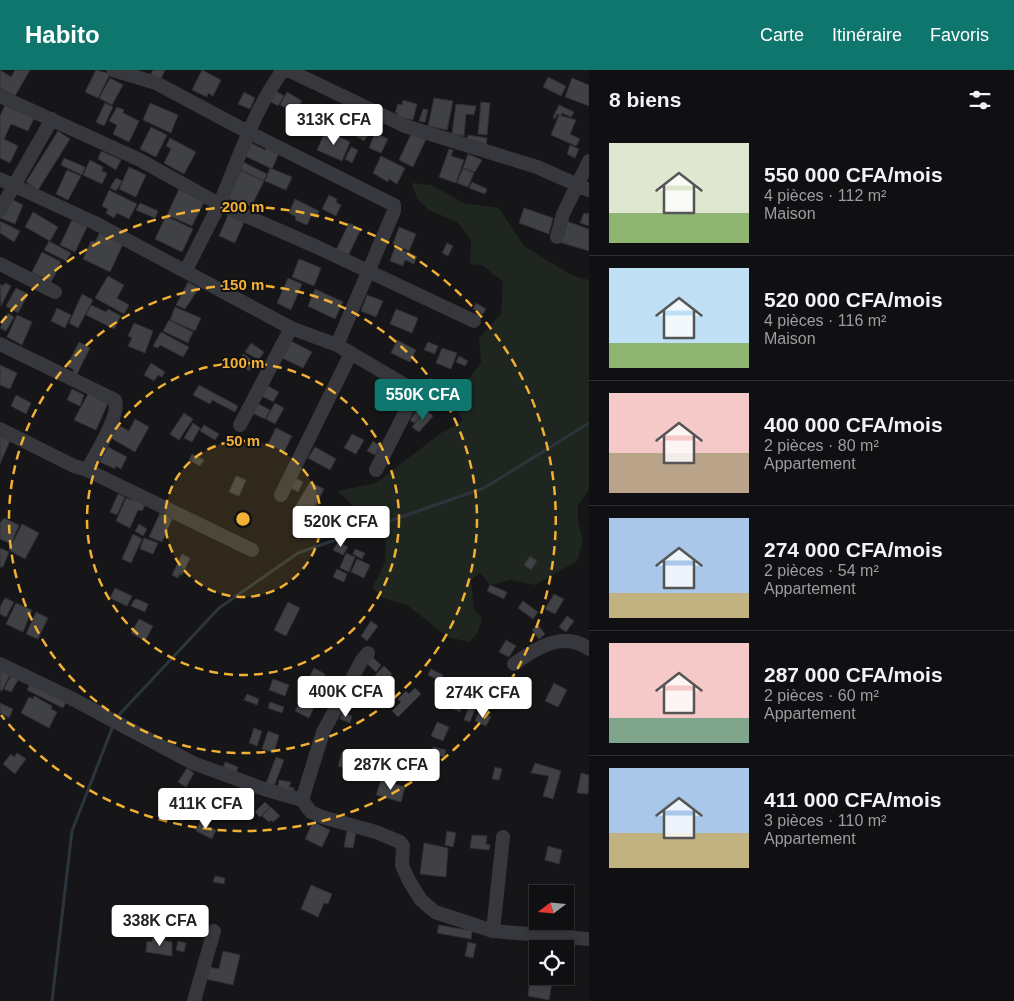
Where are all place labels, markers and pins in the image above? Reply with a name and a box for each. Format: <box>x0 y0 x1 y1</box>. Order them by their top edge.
pin: 313K CFA <box>282 104 386 146</box>
pin: 550K CFA <box>371 378 475 421</box>
pin: 520K CFA <box>289 506 393 548</box>
centre of rings <box>234 510 252 528</box>
pin: 400K CFA <box>294 676 398 718</box>
pin: 274K CFA <box>431 676 535 719</box>
pin: 287K CFA <box>339 748 443 791</box>
pin: 411K CFA <box>154 788 258 830</box>
pin: 338K CFA <box>108 904 212 947</box>

